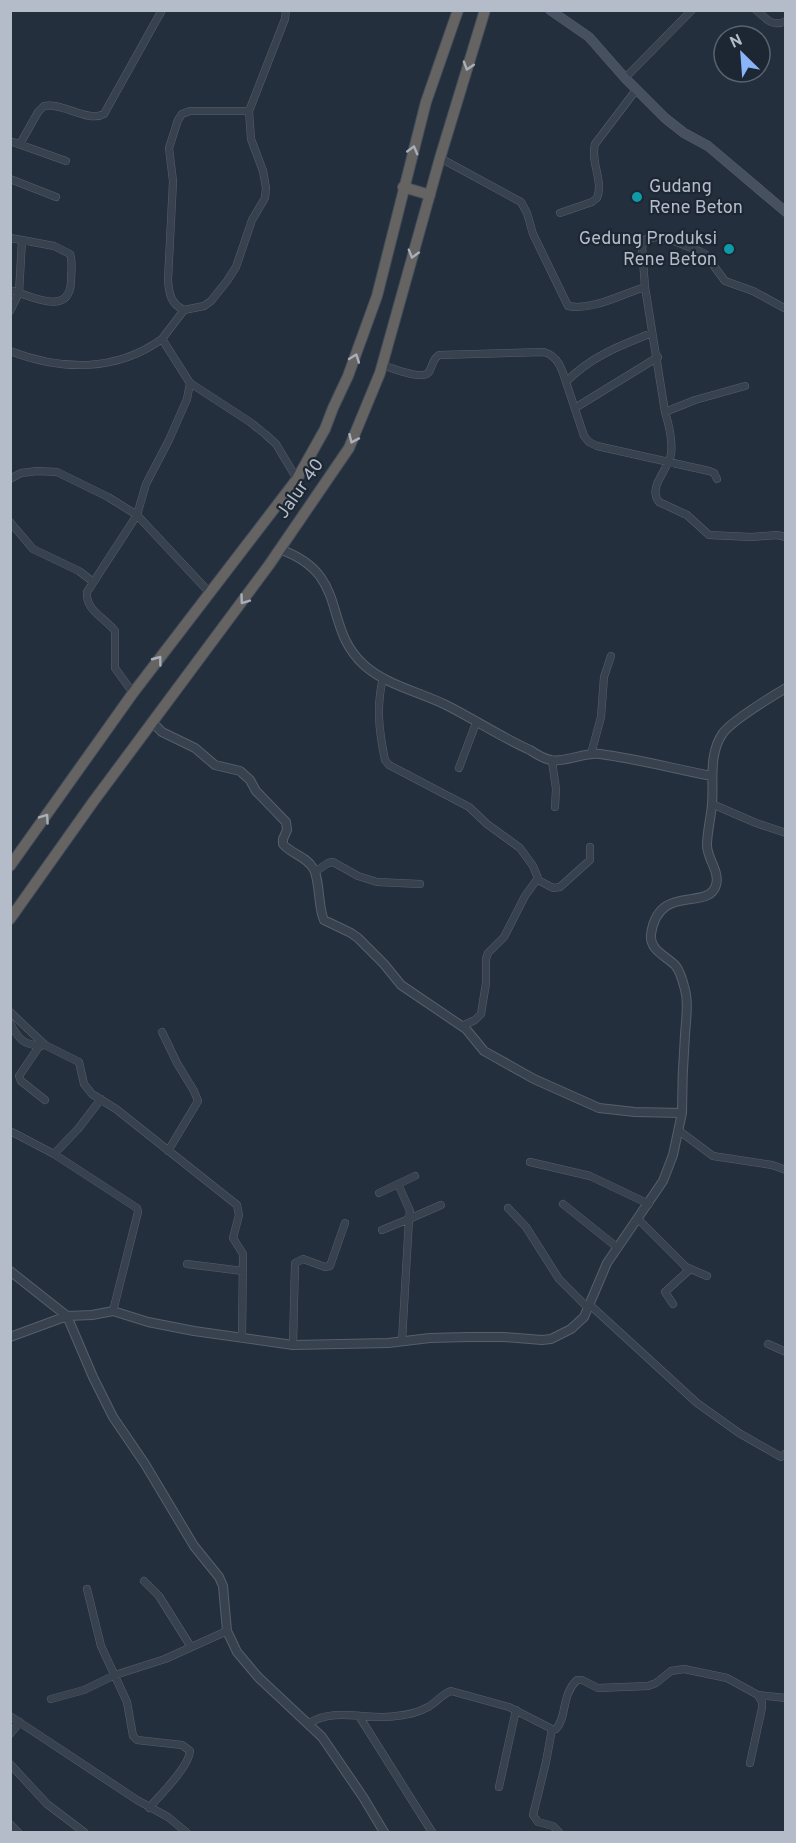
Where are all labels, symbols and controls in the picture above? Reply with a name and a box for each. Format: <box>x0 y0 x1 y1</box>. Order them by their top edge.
north arrow <box>712 24 772 84</box>
text: N <box>727 31 746 54</box>
one-way arrow <box>463 60 475 71</box>
one-way arrow <box>406 145 418 156</box>
place label: Gudang Rene Beton <box>649 176 743 220</box>
marker: Gudang Rene Beton <box>630 190 644 204</box>
place label: Gedung Produksi Rene Beton <box>579 228 717 272</box>
marker: Gedung Produksi Rene Beton <box>722 242 736 256</box>
one-way arrow <box>408 248 421 258</box>
one-way arrow <box>348 353 360 364</box>
one-way arrow <box>348 432 360 443</box>
street label: Jalur 40 <box>272 454 330 524</box>
one-way arrow <box>240 593 251 604</box>
one-way arrow <box>150 655 161 666</box>
one-way arrow <box>38 814 49 825</box>

